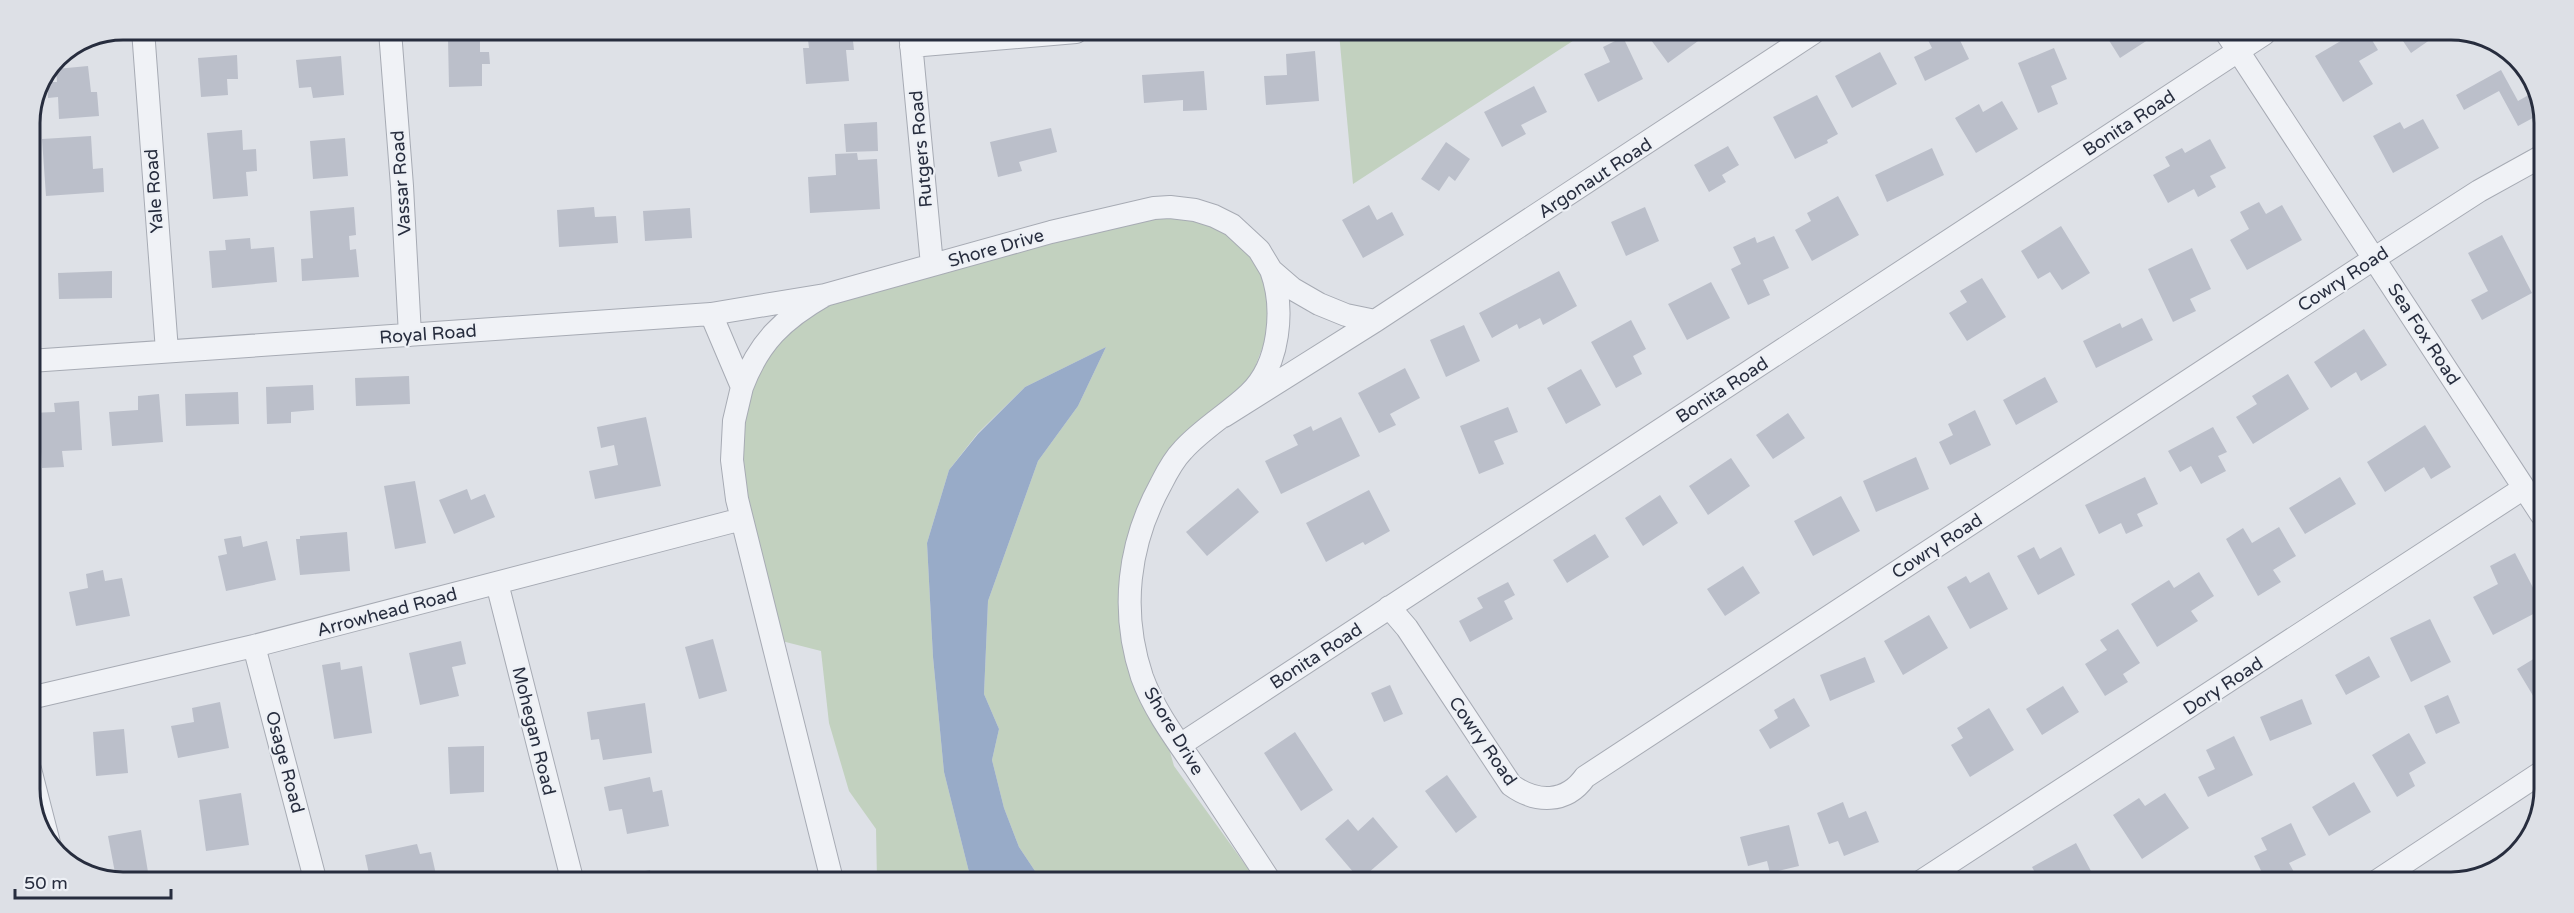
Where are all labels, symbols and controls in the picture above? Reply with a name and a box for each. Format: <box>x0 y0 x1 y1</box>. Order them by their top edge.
street label: Bonita Road <box>2079 85 2179 161</box>
street label: Rutgers Road <box>905 89 937 209</box>
street label: Vassar Road <box>386 129 416 237</box>
street label: Argonaut Road <box>1534 133 1656 223</box>
street label: Yale Road <box>140 148 168 234</box>
street label: Shore Drive <box>946 224 1046 272</box>
street label: Cowry Road <box>2293 242 2393 316</box>
street label: Sea Fox Road <box>2383 279 2465 389</box>
street label: Royal Road <box>378 320 478 348</box>
street label: Bonita Road <box>1672 352 1772 428</box>
street label: Cowry Road <box>1887 509 1987 583</box>
street label: Arrowhead Road <box>314 583 460 641</box>
street label: Bonita Road <box>1266 618 1366 694</box>
street label: Dory Road <box>2179 652 2267 720</box>
street label: Mohegan Road <box>507 664 561 798</box>
street label: Shore Drive <box>1139 683 1209 779</box>
street label: Cowry Road <box>1444 692 1522 790</box>
street label: Osage Road <box>261 709 309 815</box>
scale bar <box>15 862 171 900</box>
text: 50 m <box>24 872 68 894</box>

